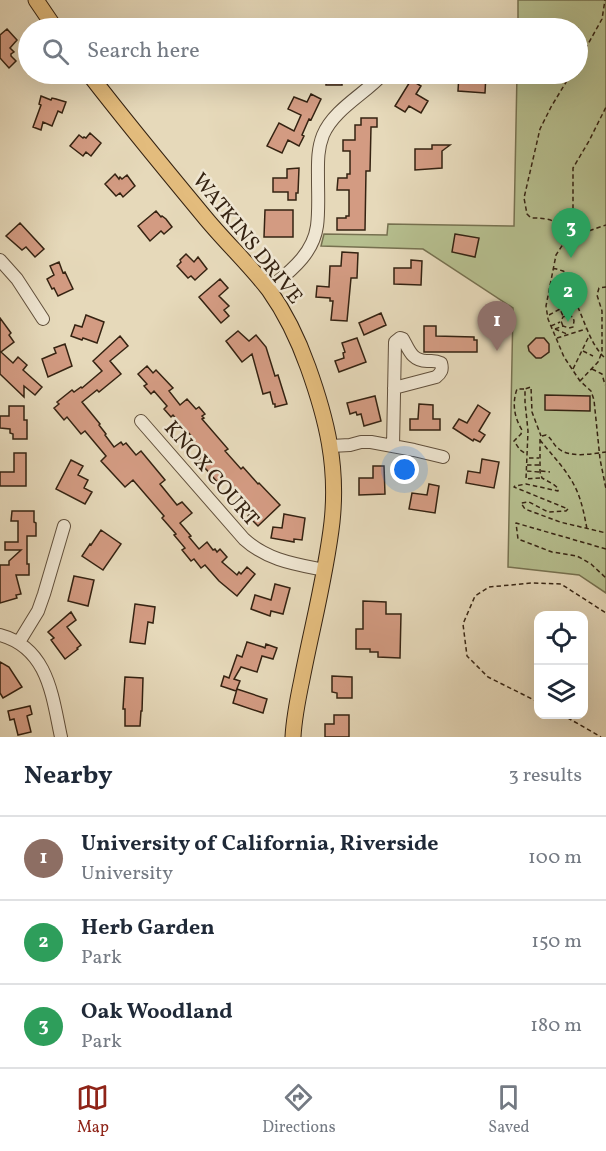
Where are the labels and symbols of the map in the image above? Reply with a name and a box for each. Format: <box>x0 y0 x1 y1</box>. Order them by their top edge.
street label: WATKINS DRIVE <box>185 167 309 311</box>
pin: 3 <box>552 208 590 258</box>
pin: 2 <box>548 272 588 322</box>
pin: 1 <box>478 302 516 351</box>
street label: KNOX COURT <box>157 415 265 533</box>
your location <box>390 455 419 484</box>

